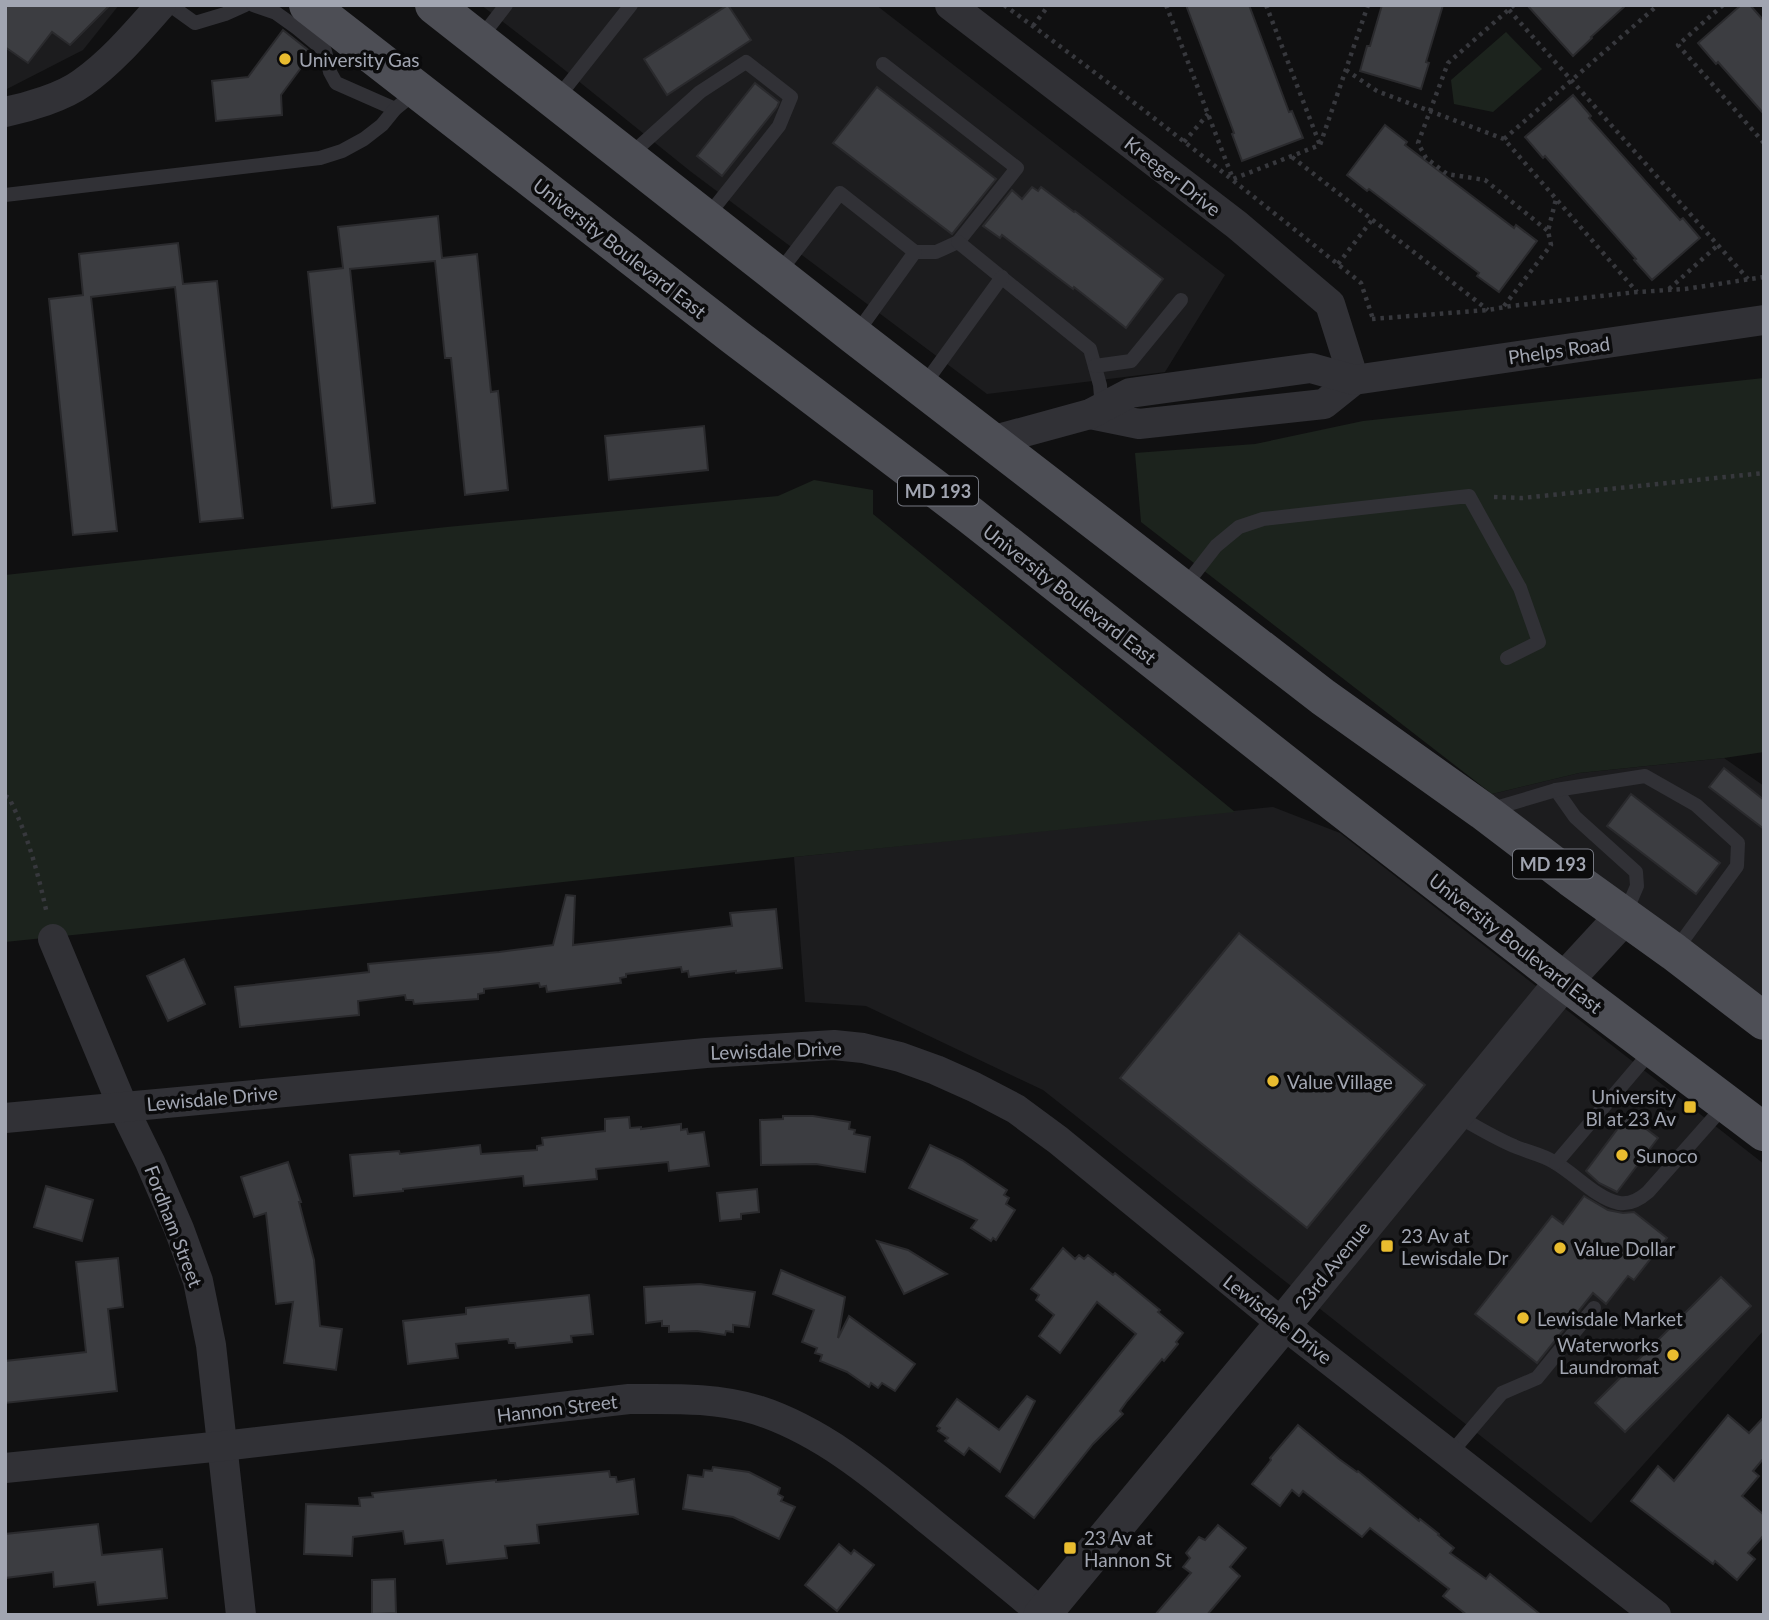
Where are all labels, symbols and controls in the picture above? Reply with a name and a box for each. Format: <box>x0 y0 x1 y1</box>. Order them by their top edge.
place label: University Gas <box>299 48 420 71</box>
marker: University Gas <box>277 51 293 67</box>
street label: Kreeger Drive <box>1120 131 1226 221</box>
street label: University Boulevard East <box>529 173 711 323</box>
street label: Phelps Road <box>1507 331 1611 369</box>
road number: MD 193 <box>898 476 978 505</box>
street label: University Boulevard East <box>979 519 1161 669</box>
road number: MD 193 <box>1513 850 1593 878</box>
street label: University Boulevard East <box>1425 868 1607 1018</box>
street label: Lewisdale Drive <box>710 1036 842 1064</box>
place label: Value Village <box>1287 1070 1393 1093</box>
marker: Value Village <box>1265 1073 1281 1089</box>
street label: Lewisdale Drive <box>146 1081 278 1115</box>
place label: University Bl at 23 Av <box>1585 1085 1676 1130</box>
marker: University Bl at 23 Av <box>1682 1099 1698 1115</box>
place label: Sunoco <box>1636 1144 1698 1167</box>
marker: Sunoco <box>1614 1147 1630 1163</box>
street label: Fordham Street <box>140 1162 208 1290</box>
street label: 23rd Avenue <box>1290 1216 1374 1314</box>
place label: 23 Av at Lewisdale Dr <box>1401 1224 1508 1269</box>
place label: Value Dollar <box>1574 1237 1675 1260</box>
marker: 23 Av at Lewisdale Dr <box>1379 1238 1395 1254</box>
marker: Value Dollar <box>1552 1240 1568 1256</box>
street label: Lewisdale Drive <box>1219 1269 1337 1369</box>
place label: Lewisdale Market <box>1537 1307 1683 1330</box>
marker: Lewisdale Market <box>1515 1310 1531 1326</box>
place label: Waterworks Laundromat <box>1557 1333 1659 1378</box>
marker: Waterworks Laundromat <box>1665 1347 1681 1363</box>
street label: Hannon Street <box>495 1389 619 1427</box>
place label: 23 Av at Hannon St <box>1084 1526 1172 1571</box>
marker: 23 Av at Hannon St <box>1062 1540 1078 1556</box>

